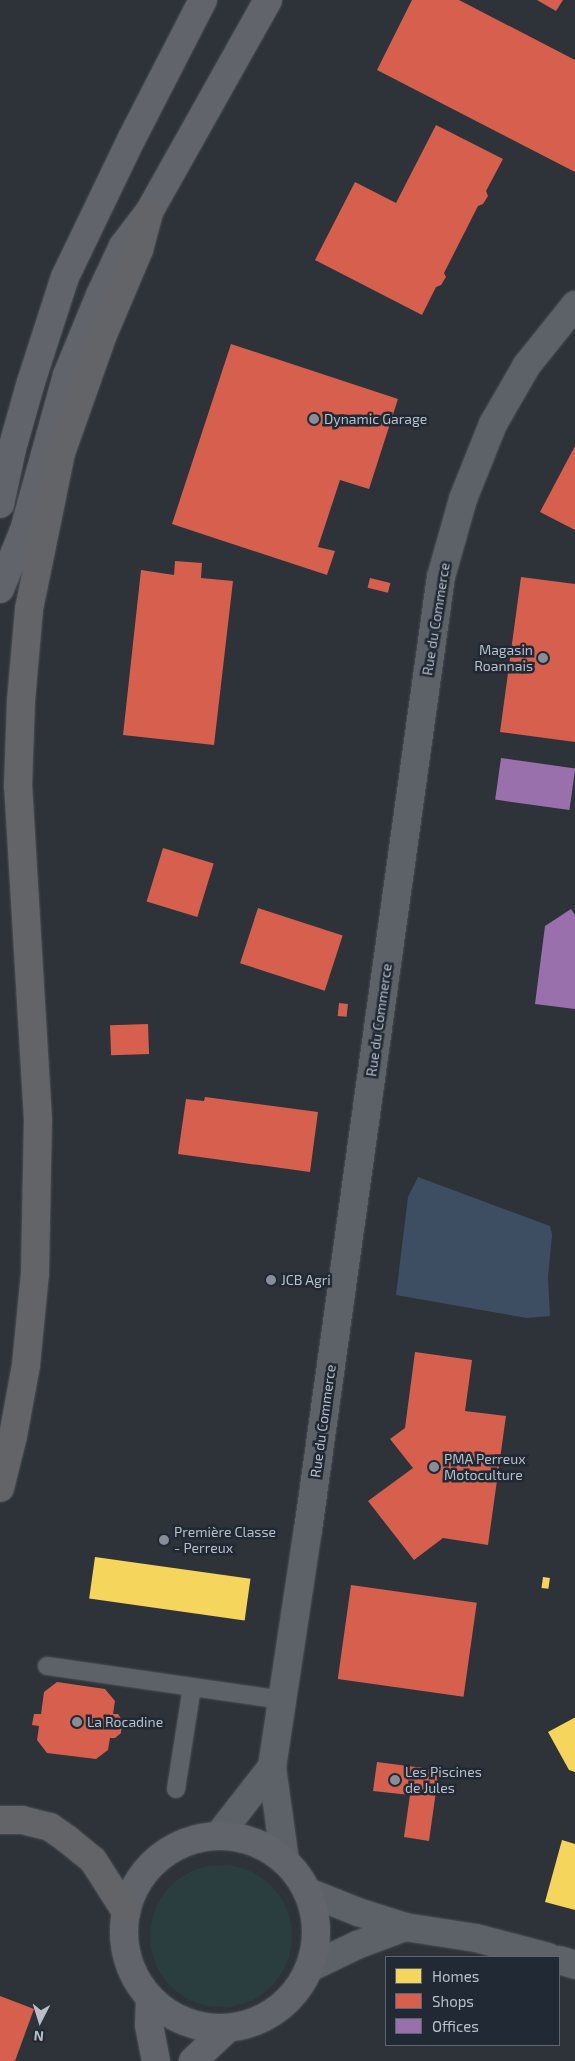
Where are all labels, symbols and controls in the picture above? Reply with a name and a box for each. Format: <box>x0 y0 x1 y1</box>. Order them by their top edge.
place label: Dynamic Garage <box>324 411 427 427</box>
marker: Dynamic Garage <box>308 413 320 425</box>
street label: Rue du Commerce <box>419 561 453 677</box>
place label: Magasin Roannais <box>474 642 533 674</box>
marker: Magasin Roannais <box>537 652 549 664</box>
street label: Rue du Commerce <box>363 962 395 1078</box>
place label: JCB Agri <box>281 1272 331 1288</box>
marker: JCB Agri <box>265 1274 277 1286</box>
street label: Rue du Commerce <box>307 1363 339 1479</box>
place label: PMA Perreux Motoculture <box>444 1451 526 1484</box>
marker: PMA Perreux Motoculture <box>428 1461 440 1473</box>
place label: Première Classe - Perreux <box>174 1524 276 1556</box>
marker: Première Classe - Perreux <box>158 1534 170 1546</box>
place label: La Rocadine <box>87 1714 163 1730</box>
marker: La Rocadine <box>71 1716 83 1728</box>
place label: Les Piscines de Jules <box>405 1764 482 1796</box>
marker: Les Piscines de Jules <box>389 1774 401 1786</box>
legend <box>385 1956 560 2046</box>
text: Homes <box>432 1967 479 1985</box>
text: Shops <box>432 1992 474 2010</box>
north arrow <box>15 1996 65 2046</box>
text: Offices <box>432 2017 479 2035</box>
text: N <box>33 2028 44 2045</box>

